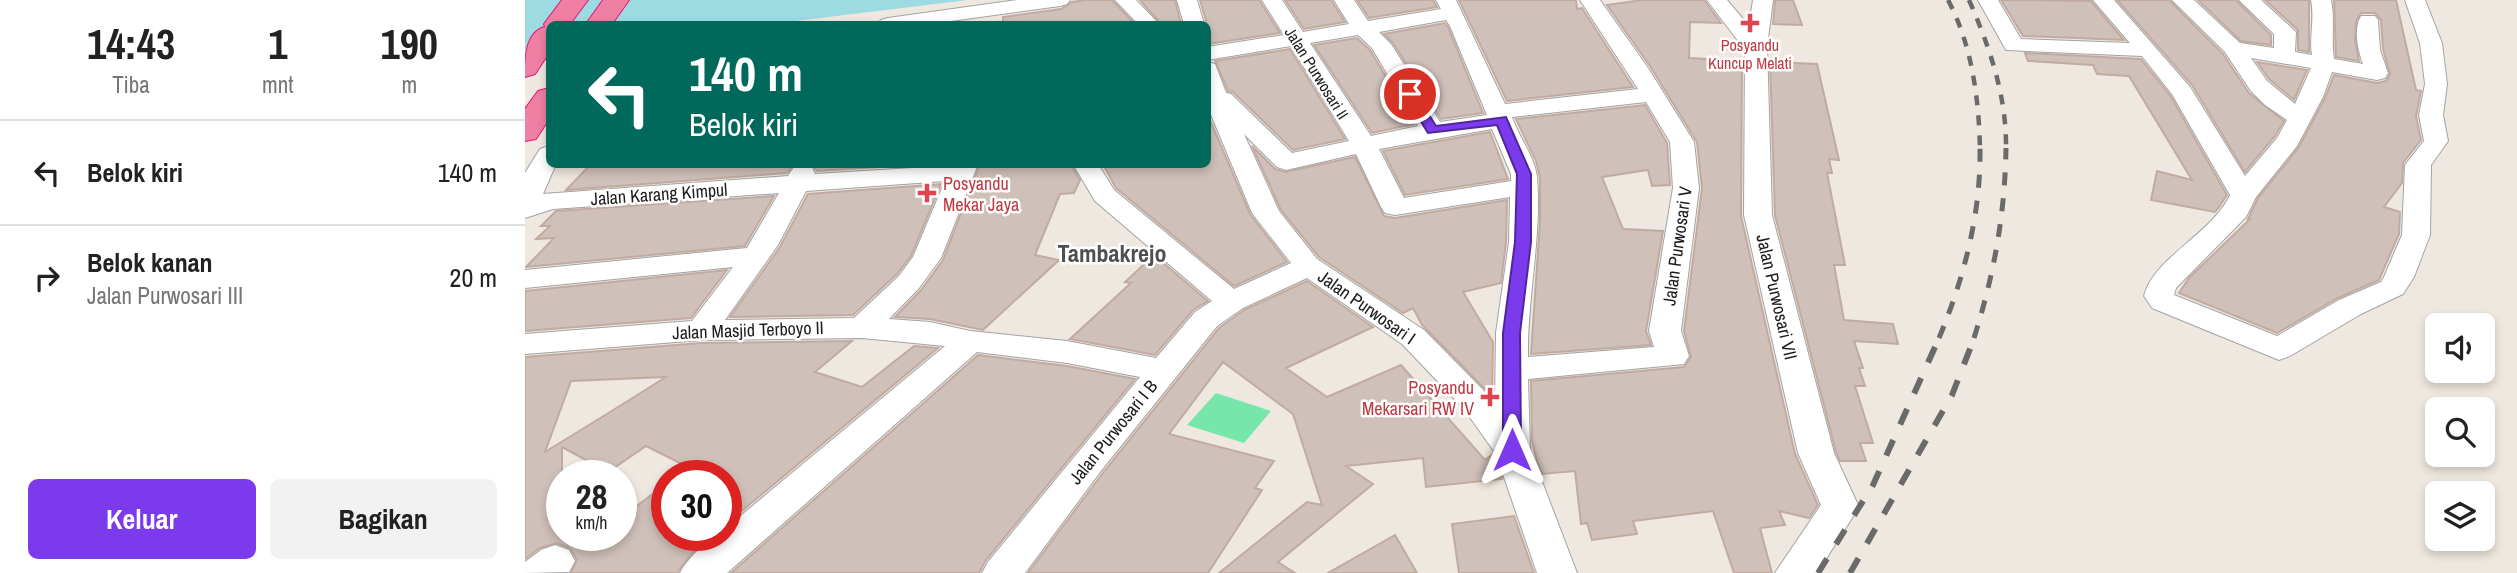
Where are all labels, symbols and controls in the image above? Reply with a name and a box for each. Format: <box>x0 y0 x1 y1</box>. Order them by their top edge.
marker: Posyandu Kuncup Melati <box>1740 13 1760 33</box>
text: 14:43 <box>87 16 175 72</box>
text: 1 <box>268 16 287 72</box>
text: 190 <box>381 16 438 72</box>
street label: Jalan Purwosari II <box>1280 23 1354 123</box>
place label: Posyandu Kuncup Melati <box>1708 34 1792 74</box>
text: 140 m <box>689 40 803 106</box>
icon: left <box>574 49 665 140</box>
pin <box>1380 64 1440 124</box>
text: Tiba <box>112 69 150 100</box>
text: mnt <box>262 69 294 100</box>
text: m <box>401 69 417 100</box>
icon: arrive <box>1391 75 1429 113</box>
text: Belok kiri <box>689 103 798 146</box>
icon: left <box>28 154 66 192</box>
text: Belok kiri <box>87 155 183 190</box>
text: 140 m <box>438 155 497 190</box>
place label: Posyandu Mekar Jaya <box>943 171 1019 217</box>
street label: Jalan Karang Kimpul <box>590 177 728 211</box>
marker: Posyandu Mekar Jaya <box>917 183 937 203</box>
street label: Jalan Purwosari V <box>1656 185 1698 307</box>
street label: Jalan Purwosari VII <box>1750 232 1804 362</box>
district label: Tambakrejo <box>1057 237 1167 269</box>
text: Belok kanan <box>87 245 213 280</box>
icon: right <box>28 259 66 297</box>
text: 20 m <box>450 260 497 295</box>
street label: Jalan Purwosari I <box>1313 264 1421 350</box>
text: Jalan Purwosari III <box>87 280 243 311</box>
map controls <box>2425 313 2495 551</box>
button: sound <box>2425 313 2495 383</box>
street label: Jalan Masjid Terboyo II <box>672 315 824 345</box>
street label: Jalan Purwosari I B <box>1063 374 1163 490</box>
place label: Posyandu Mekarsari RW IV <box>1362 375 1474 421</box>
marker: Posyandu Mekarsari RW IV <box>1480 387 1500 407</box>
button: search <box>2425 397 2495 467</box>
position arrow <box>1475 413 1549 487</box>
speed limit sign: 30 <box>651 460 742 551</box>
text: 28 <box>576 473 607 520</box>
button: Keluar <box>28 479 256 559</box>
button: Bagikan <box>270 479 497 559</box>
button: layers <box>2425 481 2495 551</box>
text: km/h <box>576 510 608 535</box>

